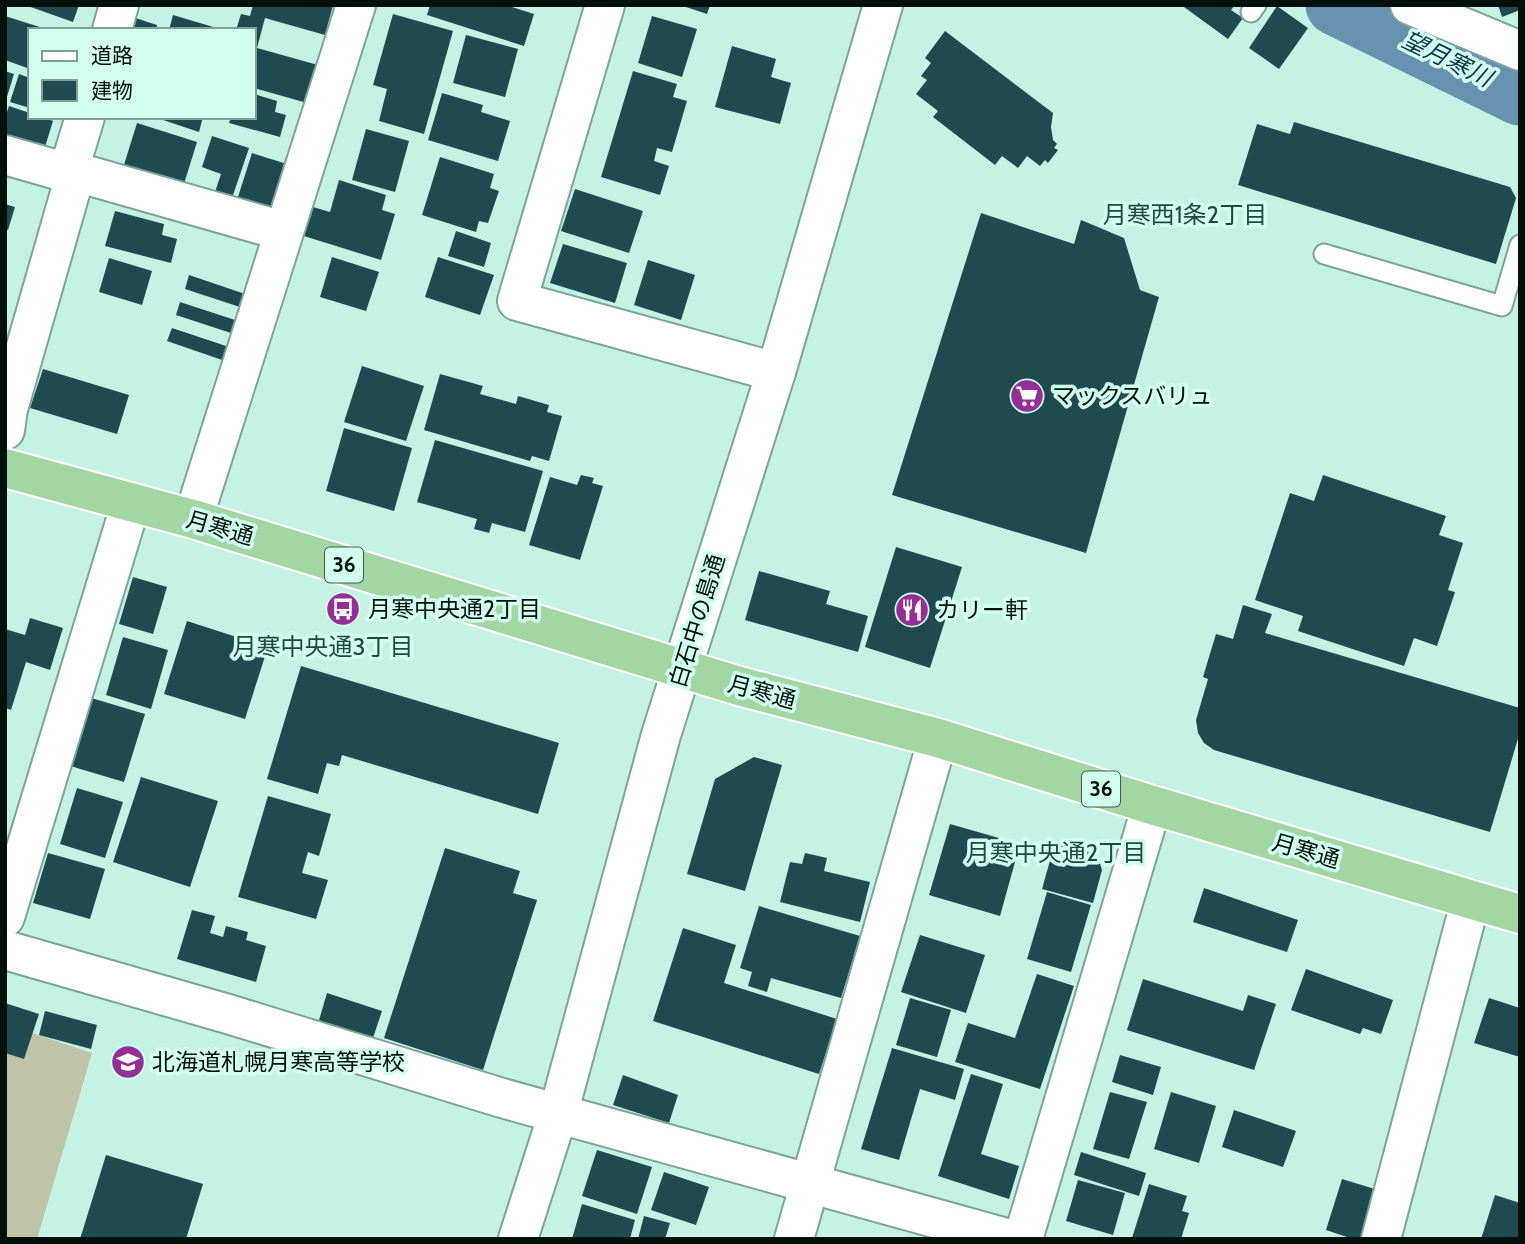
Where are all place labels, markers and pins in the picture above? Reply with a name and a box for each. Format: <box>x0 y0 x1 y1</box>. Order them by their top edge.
supermarket icon: マックスバリュ <box>1008 377 1046 415</box>
place label: マックスバリュ <box>1052 382 1212 410</box>
bus stop icon: 月寒中央通2丁目 <box>324 590 362 628</box>
restaurant icon: カリー軒 <box>893 591 931 629</box>
place label: 月寒中央通2丁目 <box>368 595 541 623</box>
place label: カリー軒 <box>936 596 1028 624</box>
school or university icon: 北海道札幌月寒高等学校 <box>109 1043 147 1081</box>
place label: 北海道札幌月寒高等学校 <box>152 1048 405 1076</box>

